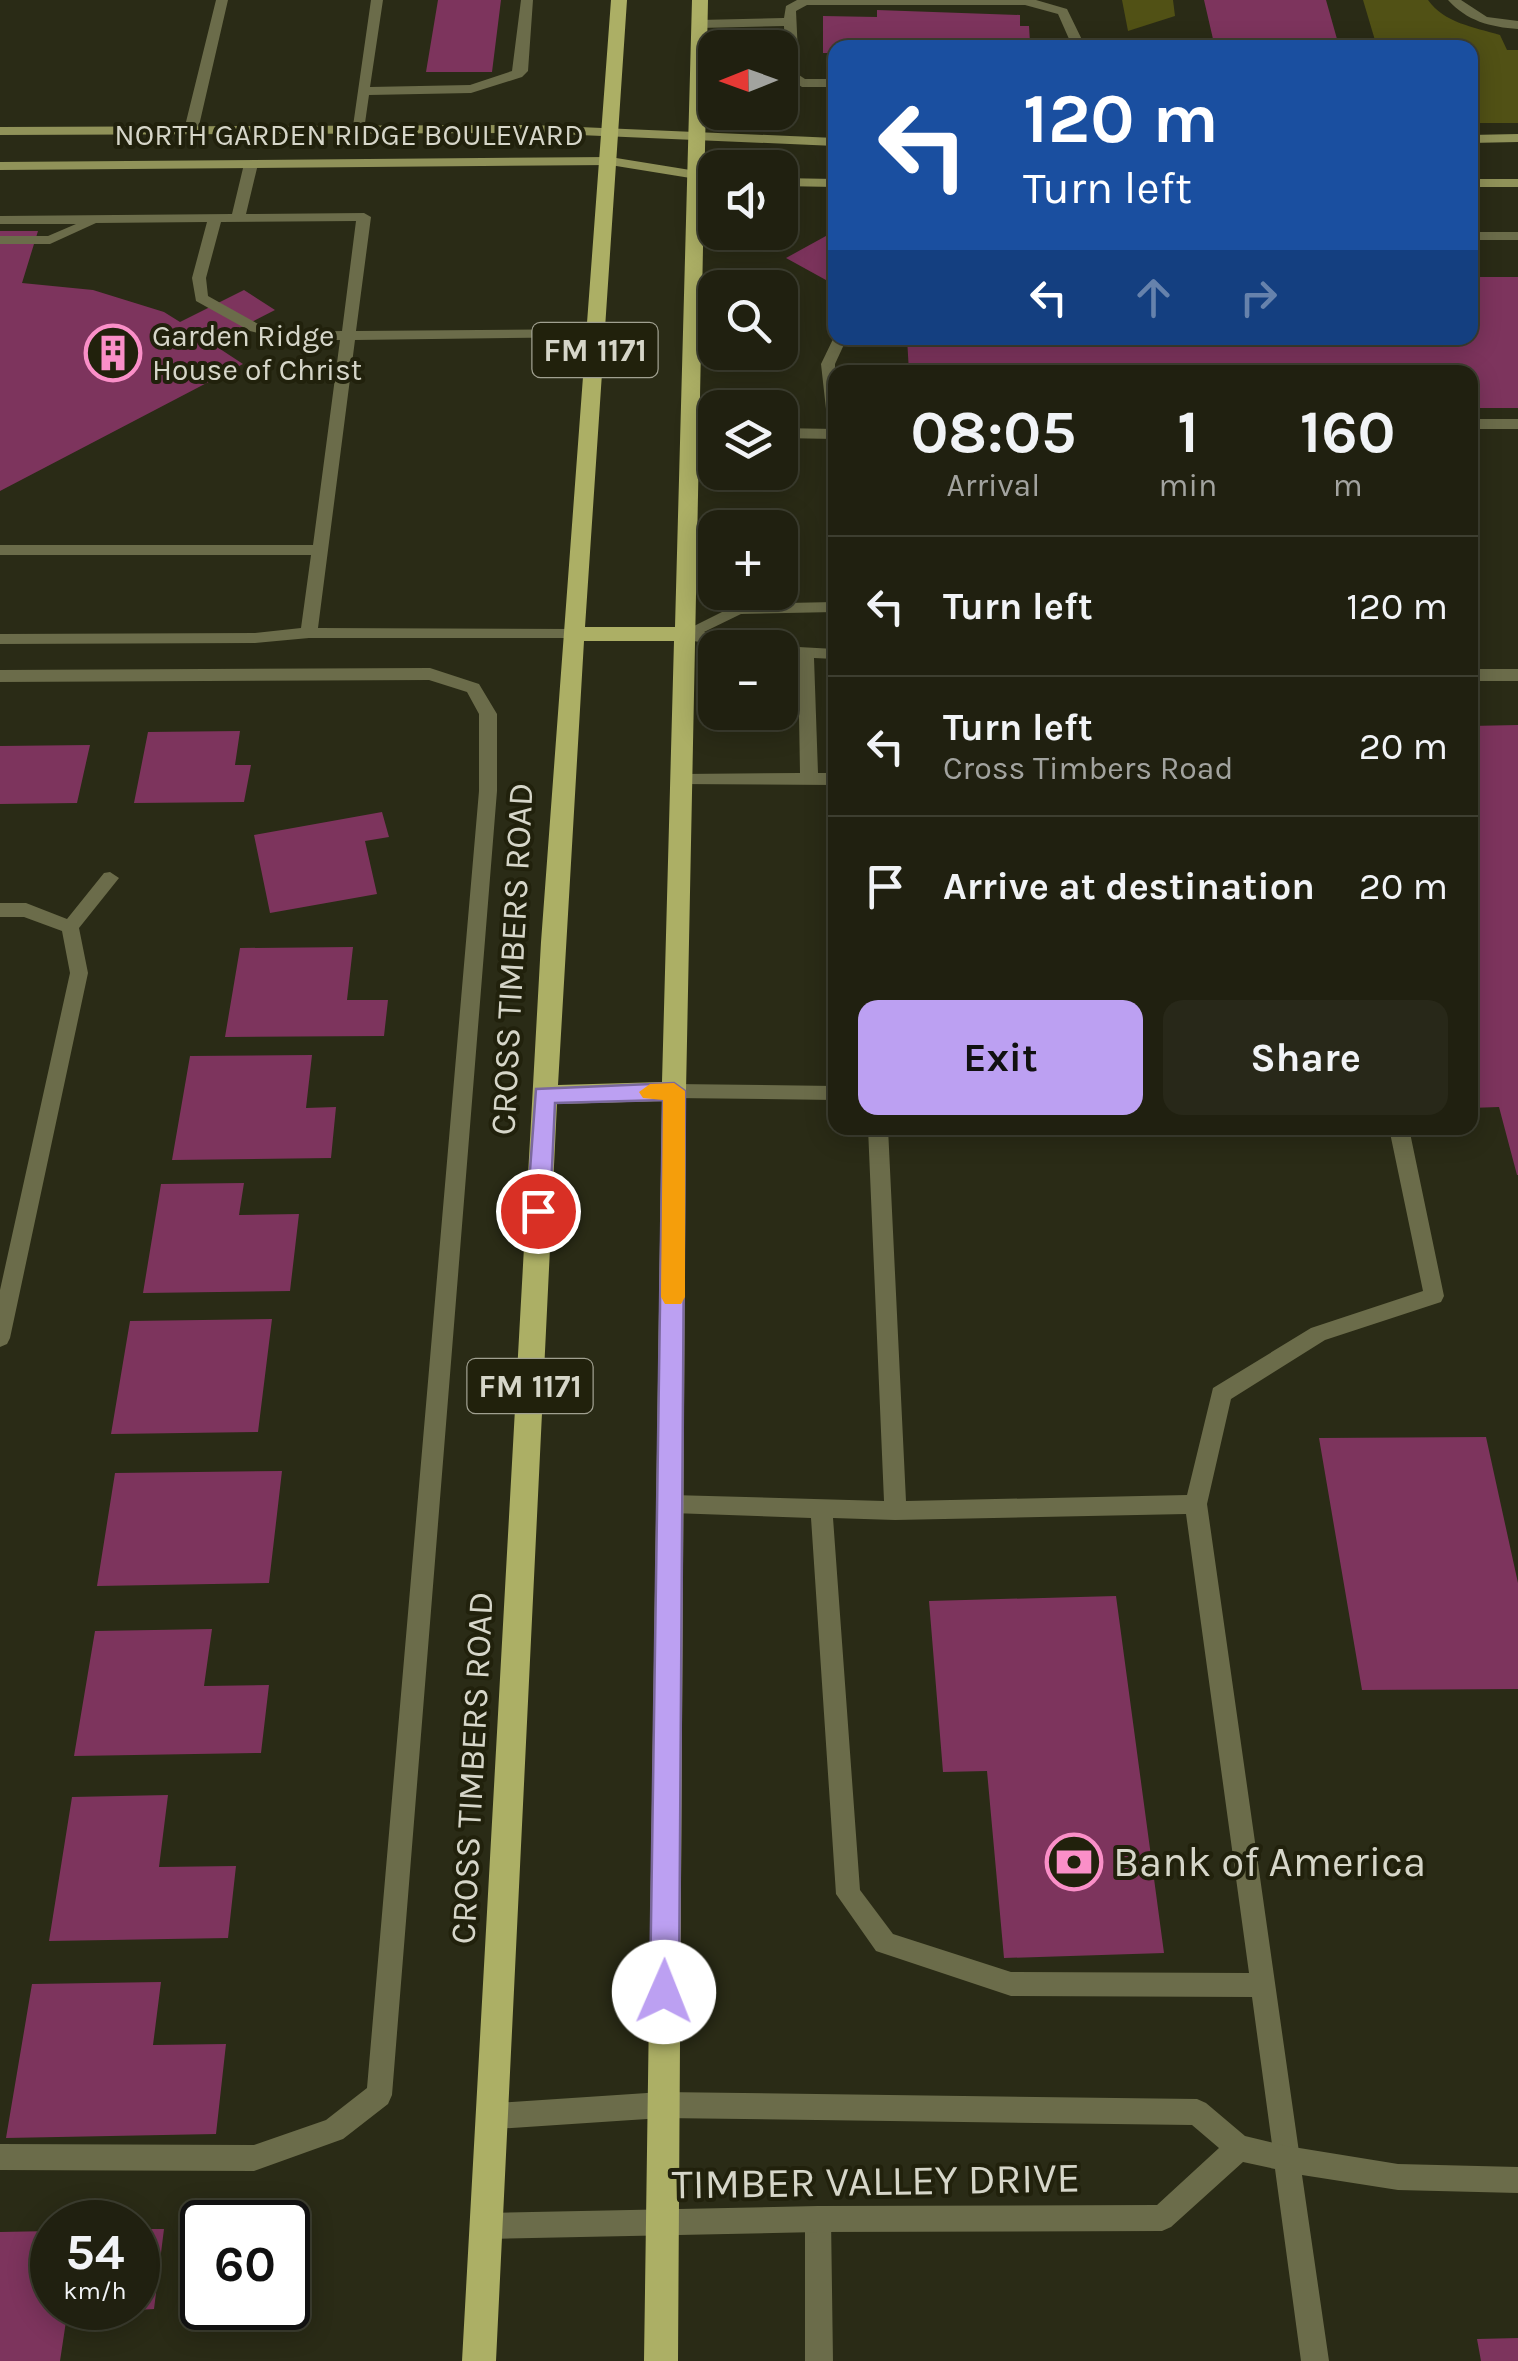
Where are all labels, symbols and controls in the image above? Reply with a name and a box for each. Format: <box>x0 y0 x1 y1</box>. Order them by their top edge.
north arrow <box>698 30 798 130</box>
map controls <box>698 30 798 730</box>
text: 120 m <box>1023 78 1219 160</box>
icon: left <box>858 80 988 210</box>
street label: NORTH GARDEN RIDGE BOULEVARD <box>114 117 584 153</box>
button: sound <box>698 150 798 250</box>
text: Turn left <box>1023 162 1192 214</box>
button: search <box>698 270 798 370</box>
icon: left <box>1021 270 1076 325</box>
icon: ahead <box>1126 270 1181 325</box>
icon: right <box>1231 270 1286 325</box>
place label: Garden Ridge House of Christ <box>152 318 362 388</box>
building icon: Garden Ridge House of Christ <box>83 323 143 383</box>
road number: FM 1171 <box>532 323 658 377</box>
button: layers <box>698 390 798 490</box>
text: 08:05 <box>910 397 1076 467</box>
text: 1 <box>1177 397 1199 467</box>
text: 160 <box>1300 397 1396 467</box>
text: Arrival <box>946 467 1040 504</box>
text: min <box>1159 467 1217 504</box>
text: m <box>1333 467 1363 504</box>
button: + <box>698 510 798 610</box>
icon: left <box>858 579 913 634</box>
text: Turn left <box>943 584 1093 629</box>
text: 120 m <box>1346 584 1448 629</box>
button: − <box>698 630 798 730</box>
text: Turn left <box>943 705 1093 750</box>
icon: left <box>858 719 913 774</box>
text: 20 m <box>1359 724 1448 769</box>
text: Cross Timbers Road <box>943 750 1233 787</box>
street label: CROSS TIMBERS ROAD <box>482 782 542 1136</box>
icon: arrive <box>858 859 913 914</box>
text: Arrive at destination <box>943 864 1315 909</box>
text: 20 m <box>1359 864 1448 909</box>
button: Exit <box>858 1000 1143 1115</box>
button: Share <box>1163 1000 1448 1115</box>
pin <box>496 1169 581 1254</box>
icon: arrive <box>511 1184 566 1239</box>
road number: FM 1171 <box>468 1359 592 1413</box>
street label: CROSS TIMBERS ROAD <box>442 1591 502 1945</box>
bank icon: Bank of America <box>1044 1832 1104 1892</box>
place label: Bank of America <box>1113 1837 1426 1887</box>
position arrow <box>612 1940 716 2044</box>
street label: TIMBER VALLEY DRIVE <box>671 2152 1081 2210</box>
speed limit sign: 60 <box>180 2200 310 2330</box>
text: 54 <box>66 2223 124 2282</box>
text: km/h <box>63 2276 127 2305</box>

